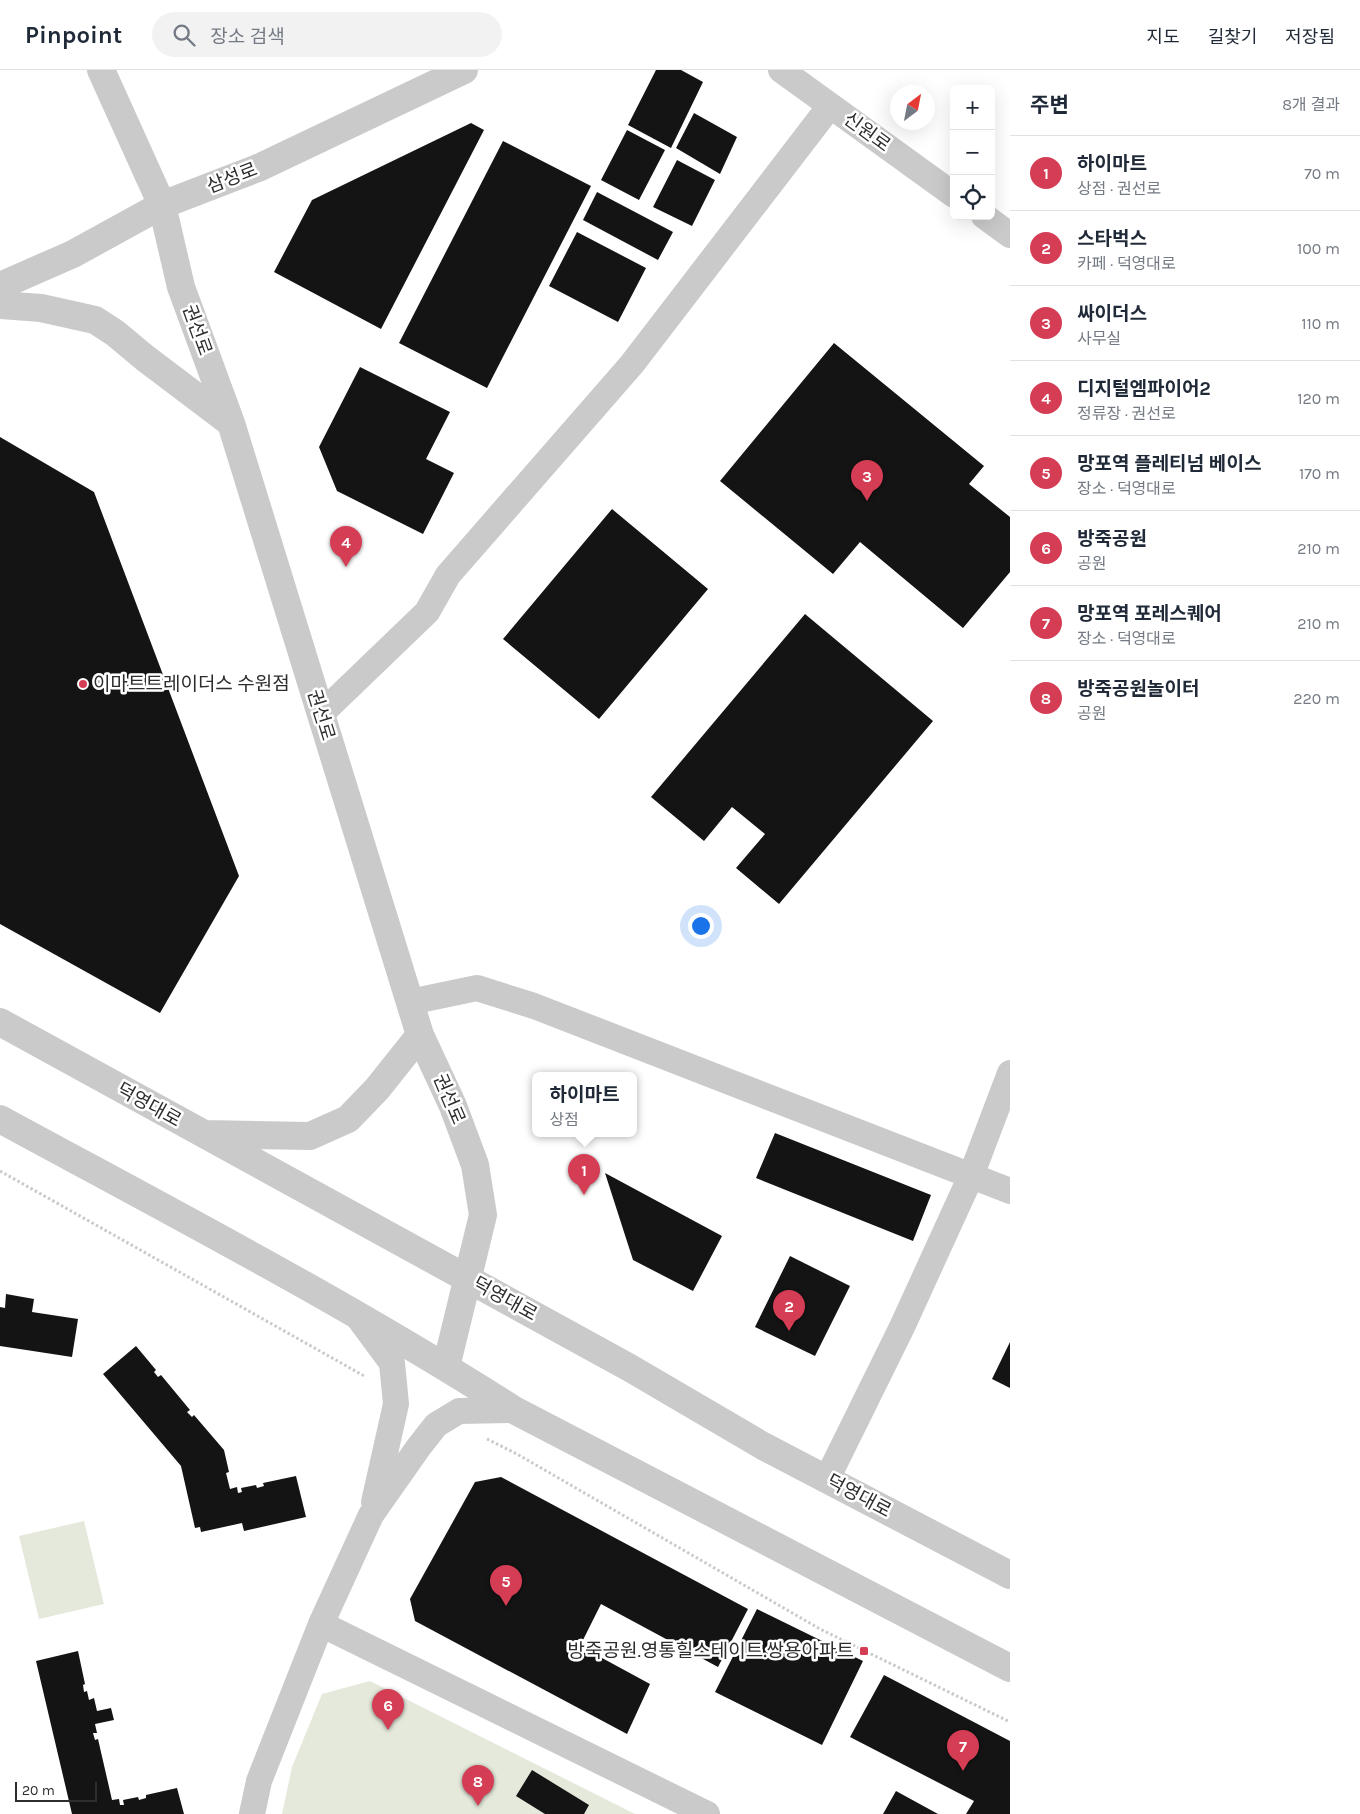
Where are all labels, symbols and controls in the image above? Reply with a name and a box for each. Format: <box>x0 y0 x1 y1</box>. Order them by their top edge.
search box <box>152 12 502 57</box>
text: Pinpoint <box>25 21 122 49</box>
icon: search <box>170 21 198 49</box>
text: 장소 검색 <box>210 26 285 48</box>
text: 지도 <box>1147 26 1180 48</box>
text: 길찾기 <box>1208 26 1257 48</box>
text: 저장됨 <box>1285 26 1335 48</box>
north arrow <box>890 85 935 130</box>
map controls <box>950 85 995 220</box>
button: + <box>950 85 995 130</box>
text: 주변 <box>1030 93 1069 117</box>
text: 8개 결과 <box>1282 95 1340 114</box>
street label: 신원로 <box>839 108 895 156</box>
button: − <box>950 130 995 175</box>
text: 하이마트 <box>1077 153 1147 175</box>
street label: 삼성로 <box>204 158 260 198</box>
text: 1 <box>1043 164 1049 183</box>
text: 70 m <box>1304 164 1340 183</box>
button: locate <box>950 175 995 220</box>
text: 상점 · 권선로 <box>1077 179 1161 198</box>
text: 스타벅스 <box>1077 228 1147 250</box>
text: 2 <box>1041 239 1051 258</box>
text: 100 m <box>1297 239 1340 258</box>
text: 카페 · 덕영대로 <box>1077 254 1176 273</box>
street label: 권선로 <box>178 302 216 358</box>
text: 싸이더스 <box>1077 303 1147 325</box>
text: 3 <box>1041 314 1051 333</box>
text: 110 m <box>1301 314 1340 333</box>
text: 사무실 <box>1077 329 1121 348</box>
text: 디지털엠파이어2 <box>1077 378 1211 400</box>
text: 4 <box>1041 389 1051 408</box>
text: 120 m <box>1297 389 1340 408</box>
text: 정류장 · 권선로 <box>1077 404 1176 423</box>
text: 망포역 플레티넘 베이스 <box>1077 453 1261 475</box>
pin: 3 <box>851 460 883 501</box>
text: 5 <box>1041 464 1051 483</box>
text: 170 m <box>1299 464 1340 483</box>
text: 장소 · 덕영대로 <box>1077 479 1176 498</box>
pin: 4 <box>330 526 362 567</box>
text: 방죽공원 <box>1077 528 1147 550</box>
text: 6 <box>1041 539 1051 558</box>
text: 210 m <box>1297 539 1340 558</box>
text: 공원 <box>1077 554 1106 573</box>
text: 망포역 포레스퀘어 <box>1077 603 1222 625</box>
text: 7 <box>1042 614 1050 633</box>
text: 210 m <box>1297 614 1340 633</box>
text: 장소 · 덕영대로 <box>1077 629 1176 648</box>
place label: 이마트트레이더스 수원점 <box>93 673 290 695</box>
marker: 이마트트레이더스 수원점 <box>77 678 89 690</box>
text: 방죽공원놀이터 <box>1077 678 1199 700</box>
street label: 권선로 <box>303 687 339 743</box>
text: 8 <box>1041 689 1051 708</box>
text: 220 m <box>1293 689 1340 708</box>
text: 공원 <box>1077 704 1106 723</box>
your location <box>688 913 714 939</box>
street label: 권선로 <box>429 1071 469 1127</box>
popup <box>532 1072 637 1137</box>
street label: 덕영대로 <box>113 1078 185 1132</box>
text: 하이마트 <box>550 1084 619 1106</box>
text: 상점 <box>550 1110 579 1129</box>
pin: 1 <box>568 1154 600 1195</box>
street label: 덕영대로 <box>469 1272 541 1326</box>
pin: 2 <box>773 1290 805 1331</box>
street label: 덕영대로 <box>823 1470 895 1522</box>
pin: 5 <box>490 1565 522 1606</box>
place label: 방죽공원.영통힐스테이트.쌍용아파트 <box>568 1640 854 1662</box>
marker: 방죽공원.영통힐스테이트.쌍용아파트 <box>858 1645 870 1657</box>
pin: 6 <box>372 1689 404 1730</box>
pin: 7 <box>947 1730 979 1771</box>
pin: 8 <box>462 1765 494 1806</box>
scale bar <box>15 1779 98 1802</box>
text: 20 m <box>22 1782 55 1799</box>

